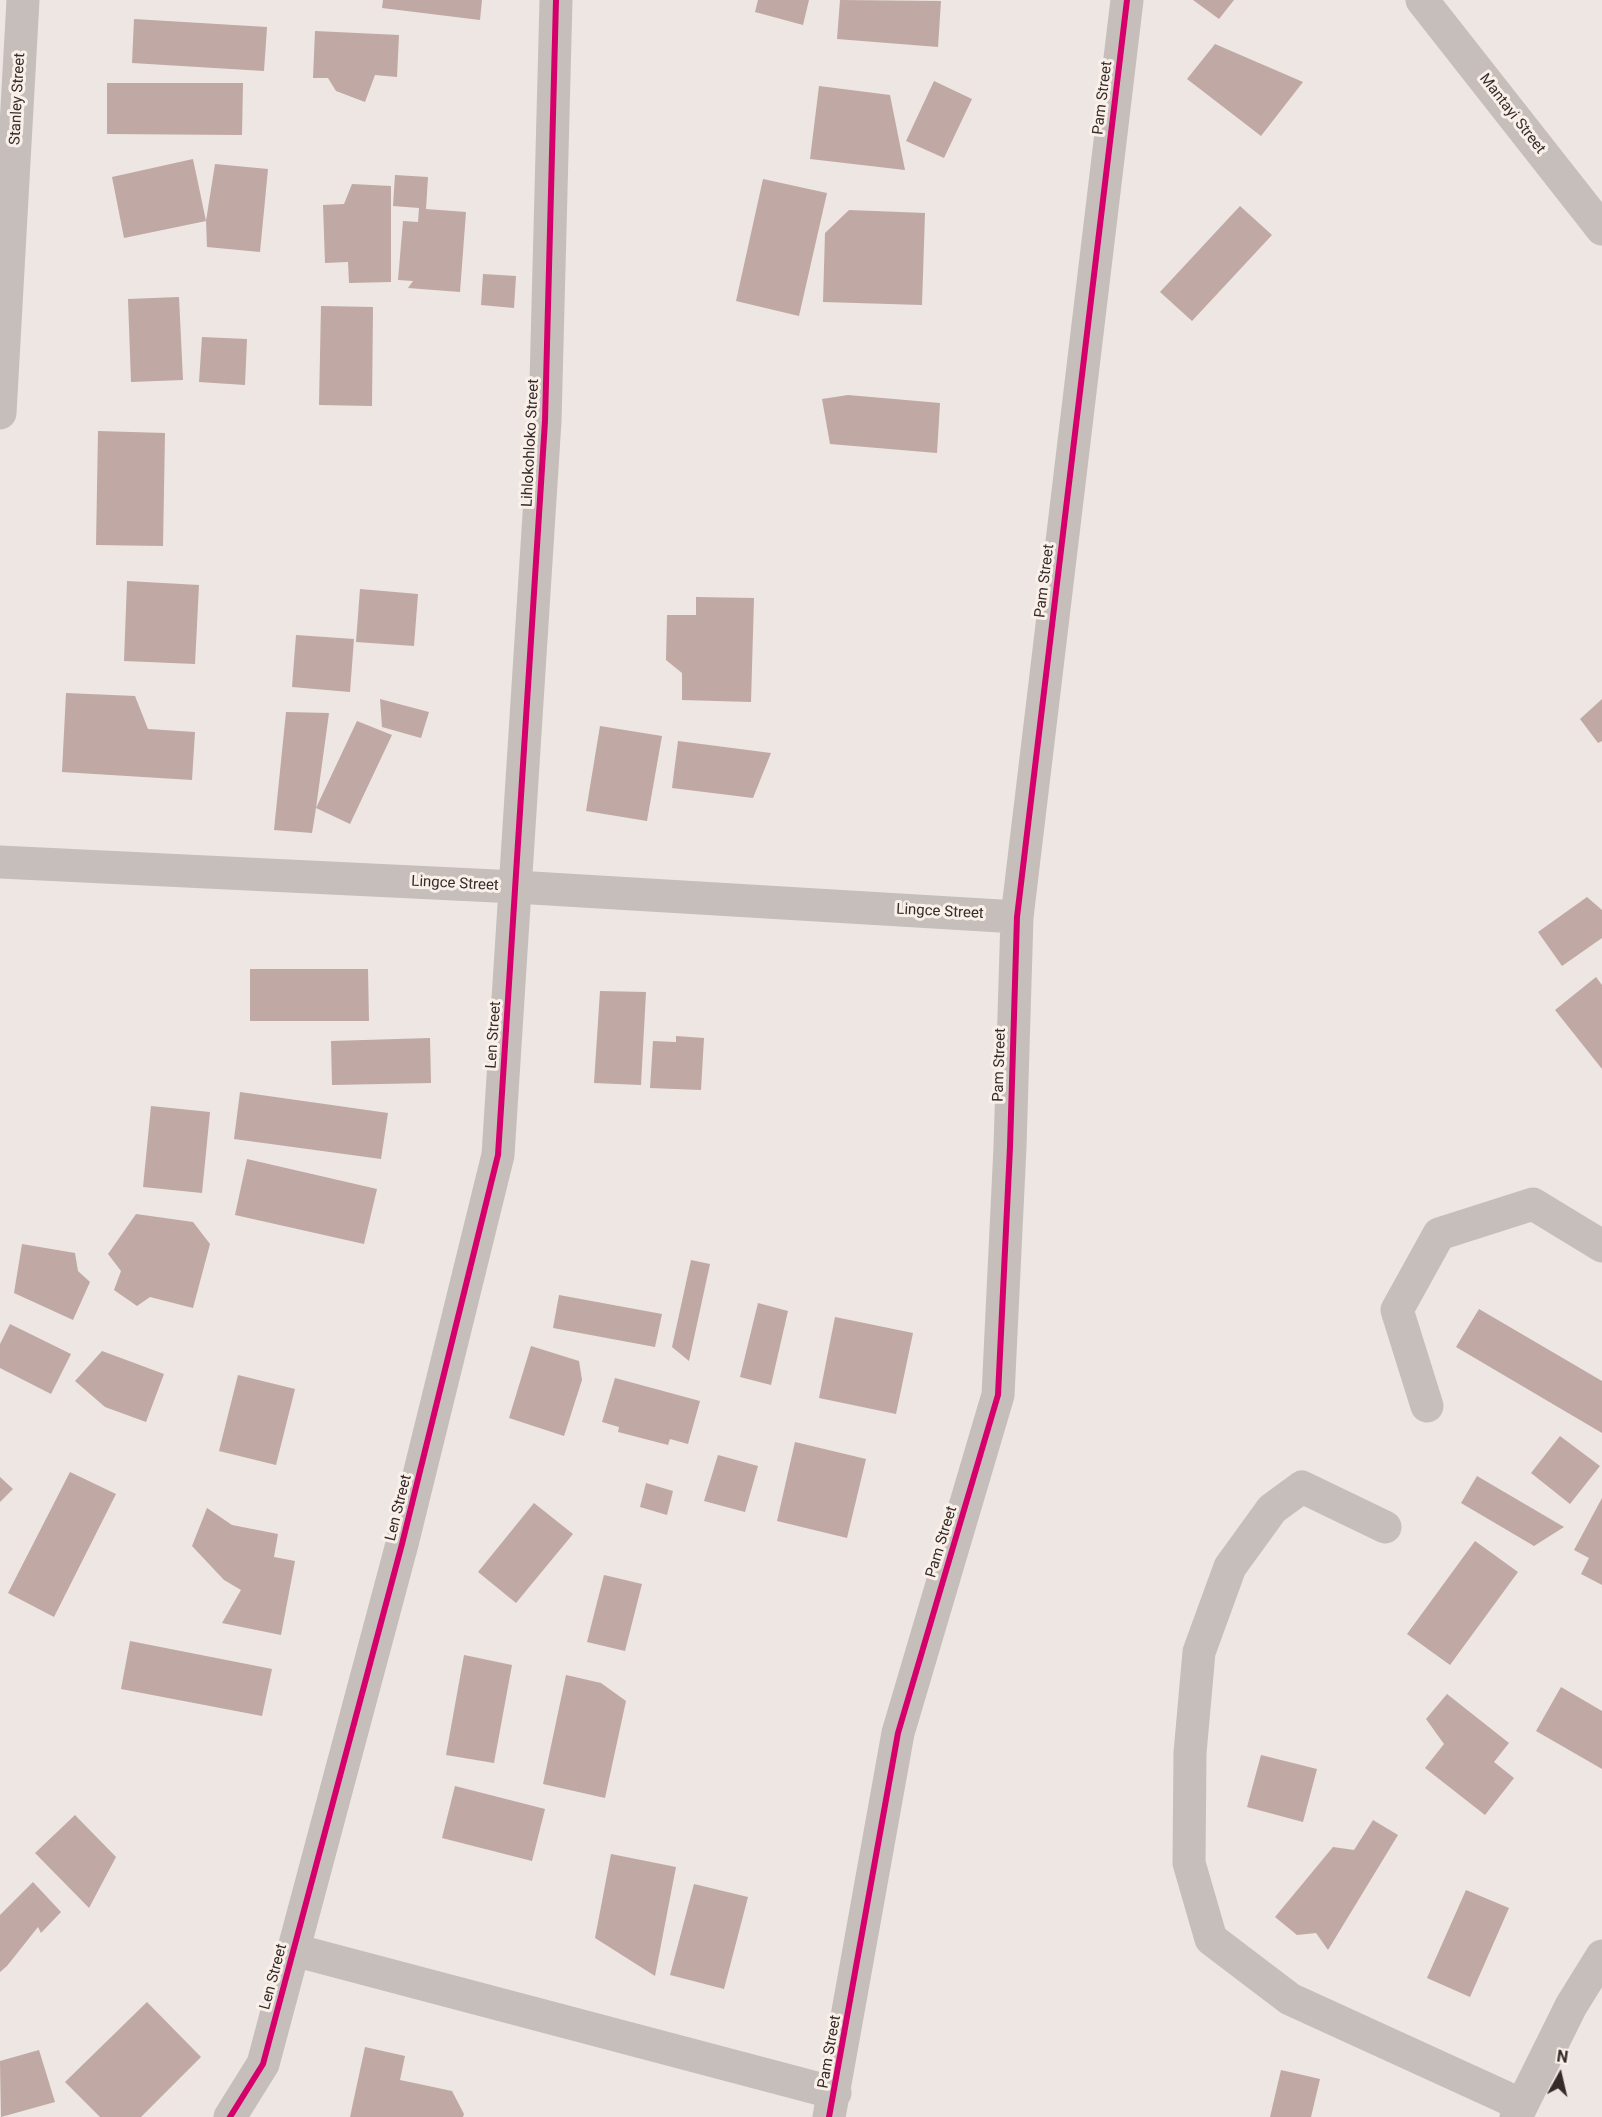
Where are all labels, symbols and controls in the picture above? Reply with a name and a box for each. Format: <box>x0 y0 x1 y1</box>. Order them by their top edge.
street label: Stanley Street <box>7 53 29 145</box>
street label: Pam Street <box>1090 60 1116 136</box>
street label: Mantayi Street <box>1475 70 1549 158</box>
street label: Lihlokohloko Street <box>519 378 543 508</box>
street label: Pam Street <box>1032 543 1058 619</box>
street label: Lingce Street <box>411 873 499 895</box>
street label: Lingce Street <box>896 901 984 923</box>
street label: Len Street <box>483 1001 505 1069</box>
street label: Pam Street <box>990 1028 1010 1102</box>
street label: Len Street <box>382 1473 416 1543</box>
street label: Pam Street <box>923 1504 961 1580</box>
street label: Len Street <box>257 1942 291 2012</box>
street label: Pam Street <box>815 2014 845 2090</box>
north arrow <box>1530 2045 1590 2105</box>
text: N <box>1556 2046 1569 2067</box>

